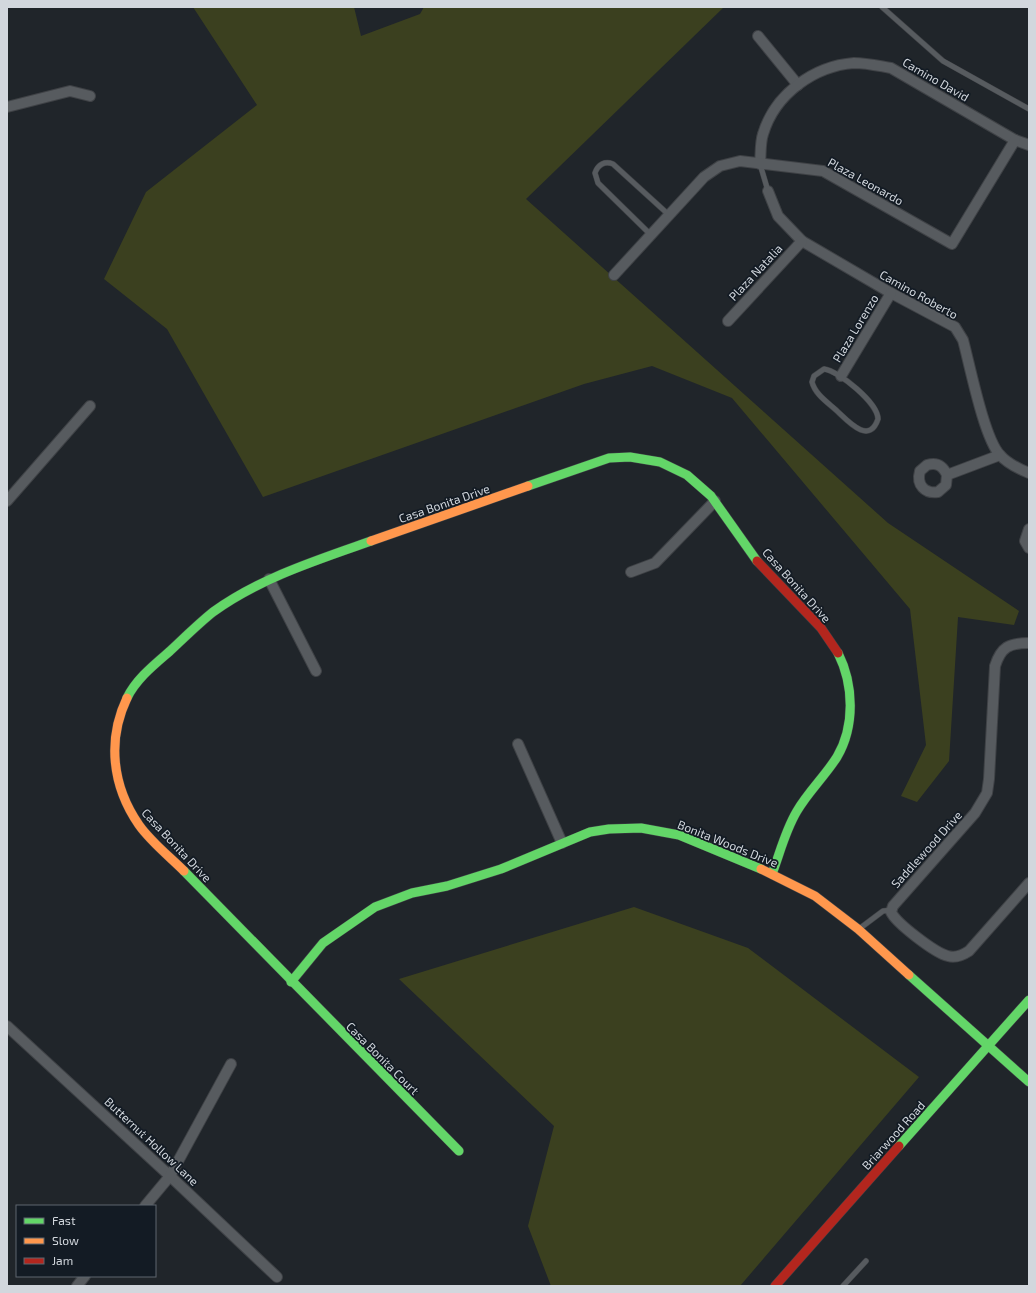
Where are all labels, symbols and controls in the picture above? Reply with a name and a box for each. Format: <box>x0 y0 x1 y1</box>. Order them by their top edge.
street label: Camino David <box>900 54 972 104</box>
street label: Plaza Leonardo <box>826 155 906 208</box>
street label: Plaza Natalia <box>725 241 785 303</box>
street label: Camino Roberto <box>878 267 961 321</box>
street label: Plaza Lorenzo <box>829 291 881 364</box>
street label: Casa Bonita Drive <box>397 481 491 525</box>
street label: Casa Bonita Drive <box>760 545 834 625</box>
street label: Casa Bonita Drive <box>139 805 215 885</box>
street label: Saddlewood Drive <box>888 808 964 890</box>
street label: Bonita Woods Drive <box>676 817 780 869</box>
street label: Casa Bonita Court <box>344 1019 422 1097</box>
street label: Butternut Hollow Lane <box>102 1094 202 1188</box>
street label: Briarwood Road <box>859 1098 927 1172</box>
legend <box>16 1205 156 1277</box>
text: Fast <box>52 1213 76 1227</box>
text: Slow <box>52 1233 79 1247</box>
text: Jam <box>52 1253 73 1267</box>

